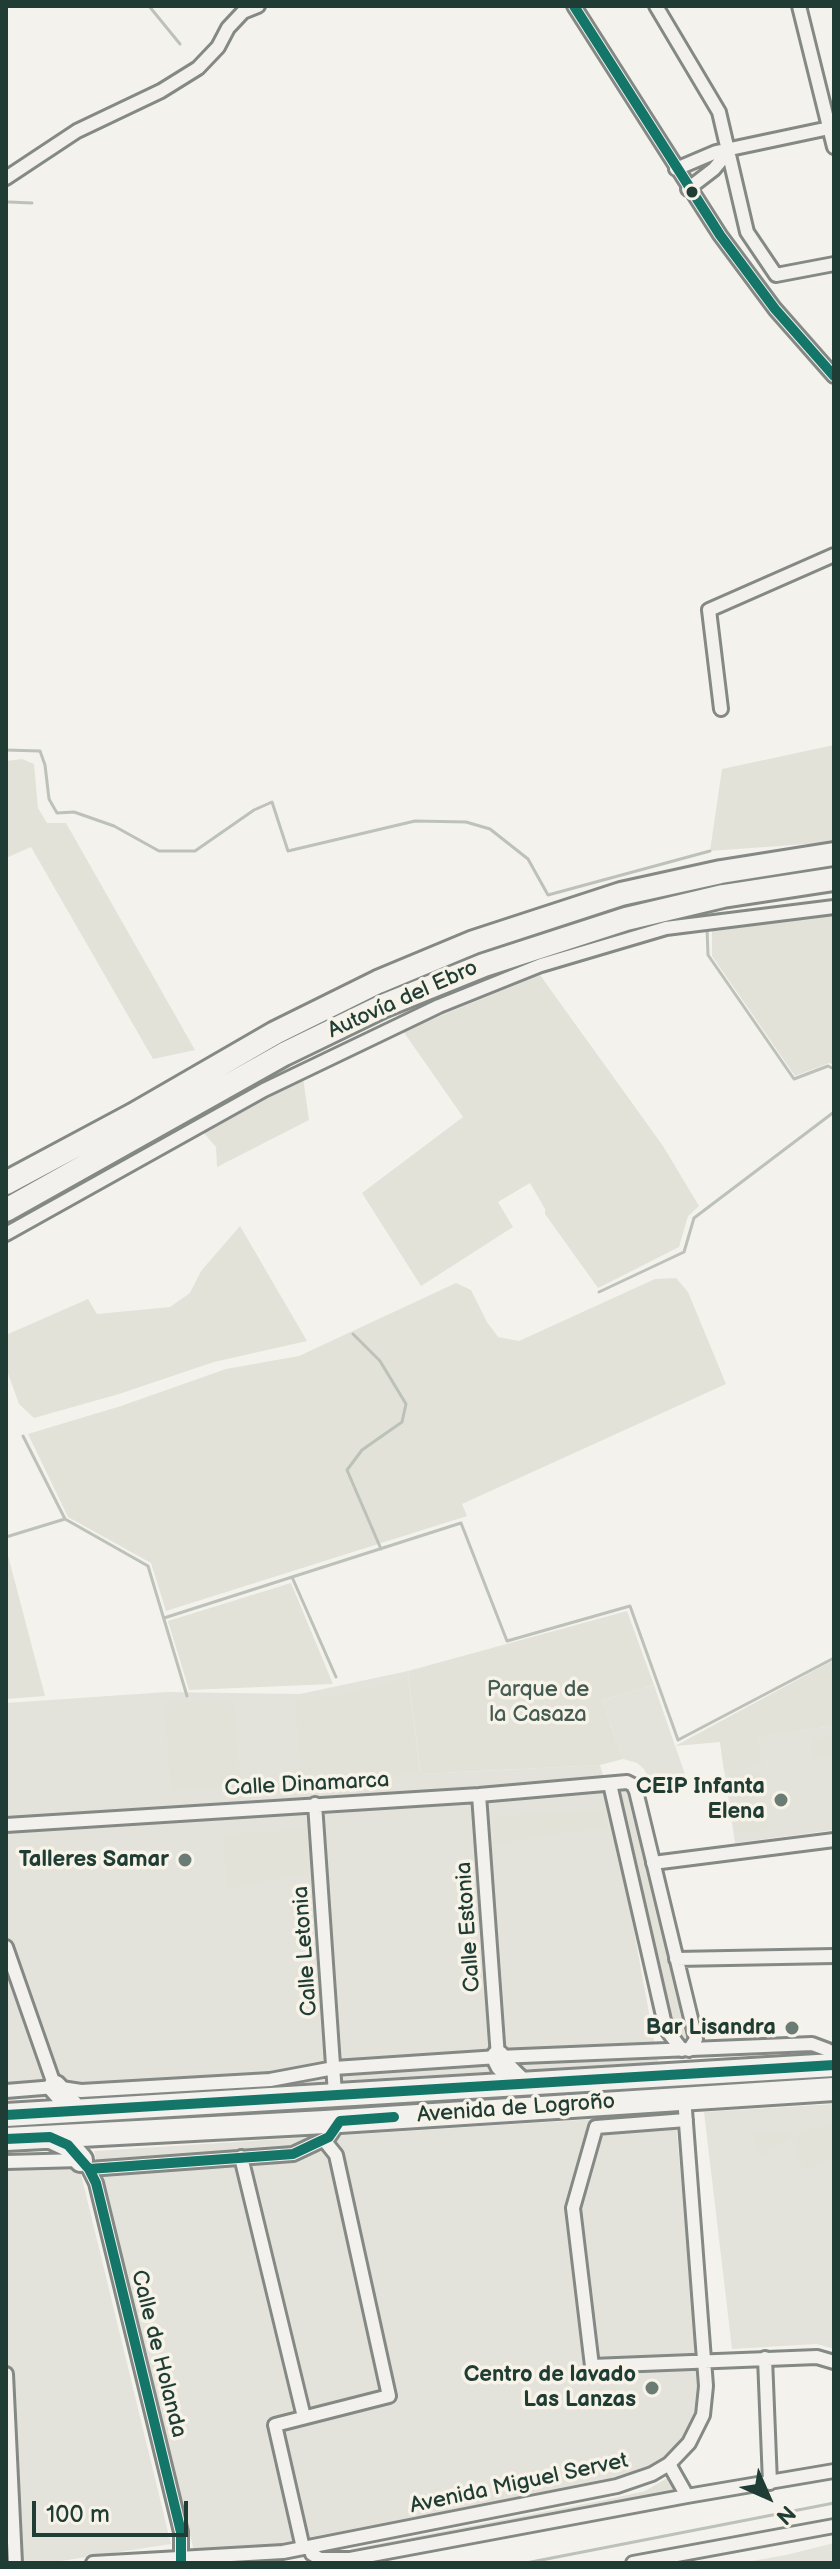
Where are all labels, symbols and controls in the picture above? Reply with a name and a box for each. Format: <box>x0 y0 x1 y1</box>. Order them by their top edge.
unlabelled marker <box>684 184 700 200</box>
street label: Autovía del Ebro <box>324 955 482 1045</box>
park label: Parque de la Casaza <box>487 1677 589 1728</box>
street label: Calle Dinamarca <box>224 1767 390 1803</box>
place label: CEIP Infanta Elena <box>636 1774 765 1826</box>
marker: CEIP Infanta Elena <box>772 1791 790 1809</box>
place label: Talleres Samar <box>19 1847 169 1873</box>
marker: Talleres Samar <box>176 1851 194 1869</box>
street label: Calle Estonia <box>451 1861 487 1993</box>
street label: Calle Letonia <box>288 1885 324 2017</box>
place label: Bar Lisandra <box>646 2015 776 2041</box>
marker: Bar Lisandra <box>783 2019 801 2037</box>
street label: Avenida de Logroño <box>416 2089 616 2129</box>
street label: Calle de Holanda <box>124 2268 192 2440</box>
place label: Centro de lavado Las Lanzas <box>464 2362 636 2414</box>
marker: Centro de lavado Las Lanzas <box>643 2379 661 2397</box>
street label: Avenida Miguel Servet <box>408 2448 630 2520</box>
north arrow <box>728 2457 808 2537</box>
scale bar <box>36 2485 192 2535</box>
text: N <box>770 2499 801 2530</box>
text: 100 m <box>46 2500 110 2529</box>

